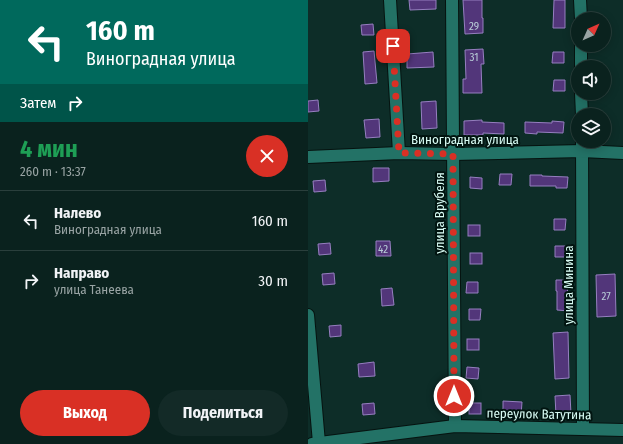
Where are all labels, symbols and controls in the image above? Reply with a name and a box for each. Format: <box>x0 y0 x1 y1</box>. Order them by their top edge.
north arrow <box>571 12 611 52</box>
map controls <box>571 12 611 148</box>
text: 160 m <box>86 14 155 47</box>
icon: left <box>20 16 72 68</box>
house number: 29 <box>469 20 479 33</box>
pin <box>376 29 410 63</box>
icon: arrive <box>382 35 404 57</box>
text: Виноградная улица <box>86 48 236 70</box>
house number: 31 <box>470 51 479 64</box>
button: sound <box>571 60 611 100</box>
icon: right <box>64 92 86 114</box>
text: Затем <box>20 94 56 112</box>
button: layers <box>571 108 611 148</box>
street label: Виноградная улица <box>411 132 519 147</box>
text: 4 мин <box>20 135 78 163</box>
button: close <box>246 135 288 177</box>
text: 260 m · 13:37 <box>20 164 86 179</box>
street label: улица Врубеля <box>432 172 447 254</box>
text: Налево <box>54 204 101 222</box>
icon: left <box>20 210 42 232</box>
text: 160 m <box>252 212 288 230</box>
text: Виноградная улица <box>54 222 162 237</box>
house number: 42 <box>378 243 388 256</box>
street label: улица Минина <box>561 245 576 325</box>
text: Направо <box>54 264 109 282</box>
icon: right <box>20 270 42 292</box>
text: 30 m <box>258 272 288 290</box>
text: улица Танеева <box>54 282 134 297</box>
house number: 27 <box>601 290 611 303</box>
position arrow <box>433 375 475 417</box>
button: Выход <box>20 390 150 436</box>
button: Поделиться <box>158 390 288 436</box>
street label: переулок Ватутина <box>486 406 592 422</box>

